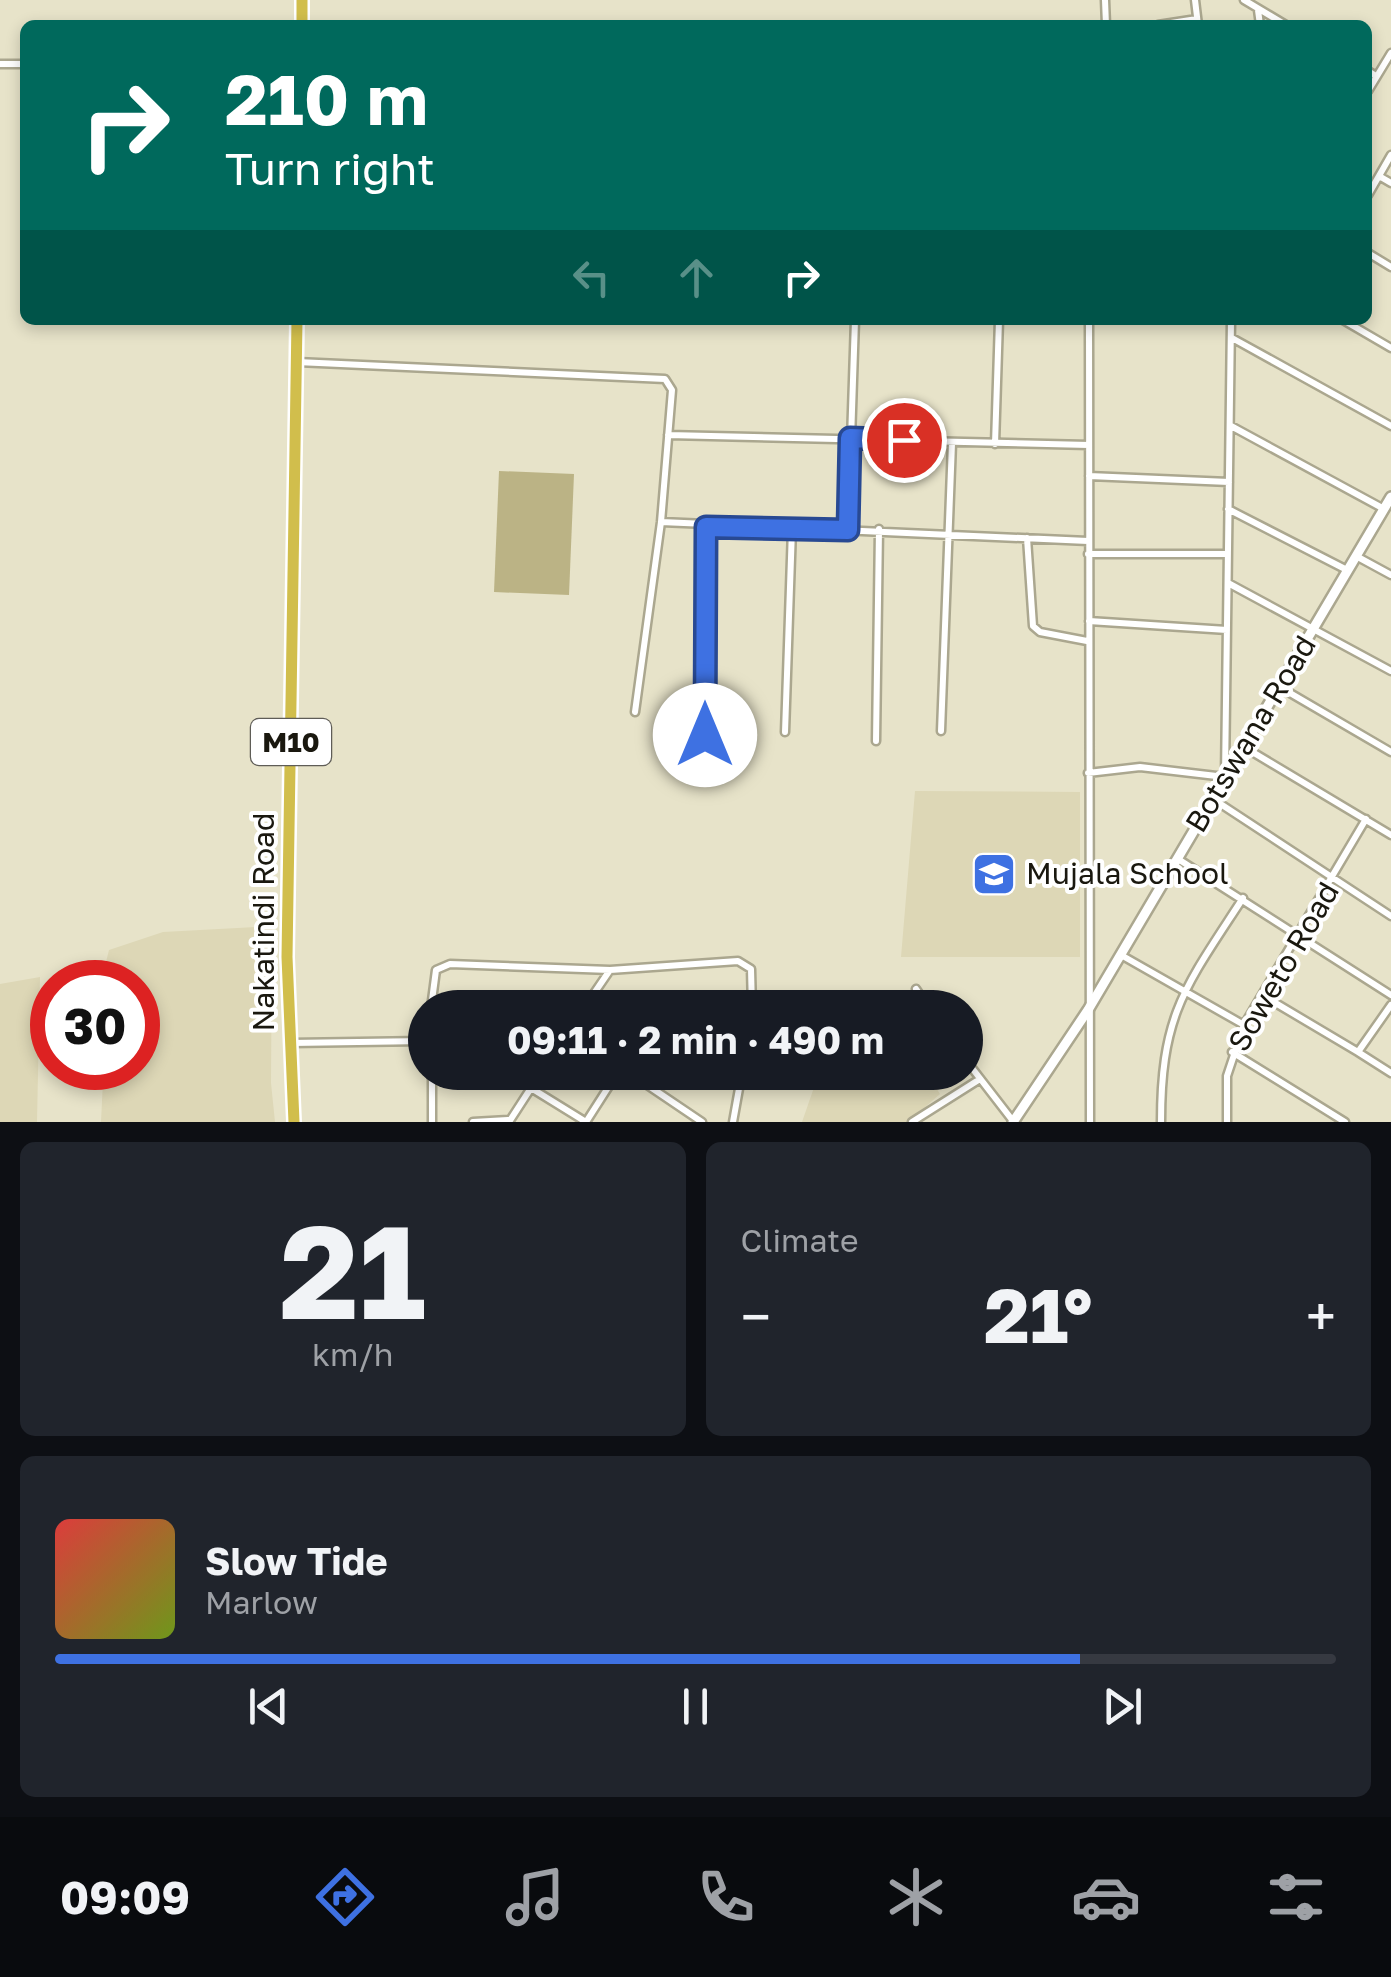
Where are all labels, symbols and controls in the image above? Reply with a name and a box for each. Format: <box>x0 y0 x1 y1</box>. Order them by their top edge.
text: 210 m <box>225 56 428 140</box>
icon: right <box>60 60 190 190</box>
text: Turn right <box>225 141 435 195</box>
icon: left <box>564 250 619 305</box>
icon: ahead <box>669 250 724 305</box>
icon: right <box>774 250 829 305</box>
pin <box>862 398 947 483</box>
icon: arrive <box>877 413 932 468</box>
street label: Botswana Road <box>1177 629 1323 838</box>
position arrow <box>653 683 757 787</box>
road number: M10 <box>251 719 331 765</box>
street label: Nakatindi Road <box>245 812 281 1032</box>
school or university icon: Mujala School <box>971 851 1017 897</box>
place label: Mujala School <box>1026 855 1229 891</box>
street label: Soweto Road <box>1220 876 1346 1057</box>
speed limit sign: 30 <box>30 960 160 1090</box>
text: 09:11 · 2 min · 490 m <box>507 1017 884 1062</box>
text: 21 <box>280 1192 426 1348</box>
text: Climate <box>741 1221 859 1259</box>
text: 21° <box>984 1269 1093 1360</box>
text: − <box>741 1283 771 1349</box>
text: + <box>1306 1283 1336 1349</box>
text: km/h <box>312 1335 393 1373</box>
text: Slow Tide <box>205 1538 388 1583</box>
text: Marlow <box>205 1583 318 1621</box>
icon: previous <box>241 1679 296 1734</box>
icon: pause <box>668 1679 723 1734</box>
icon: next <box>1095 1679 1150 1734</box>
icon: directions <box>310 1862 380 1932</box>
icon: music <box>500 1862 570 1932</box>
icon: phone <box>691 1862 761 1932</box>
icon: climate <box>881 1862 951 1932</box>
icon: car <box>1071 1862 1141 1932</box>
icon: filters <box>1261 1862 1331 1932</box>
text: 09:09 <box>60 1870 190 1924</box>

